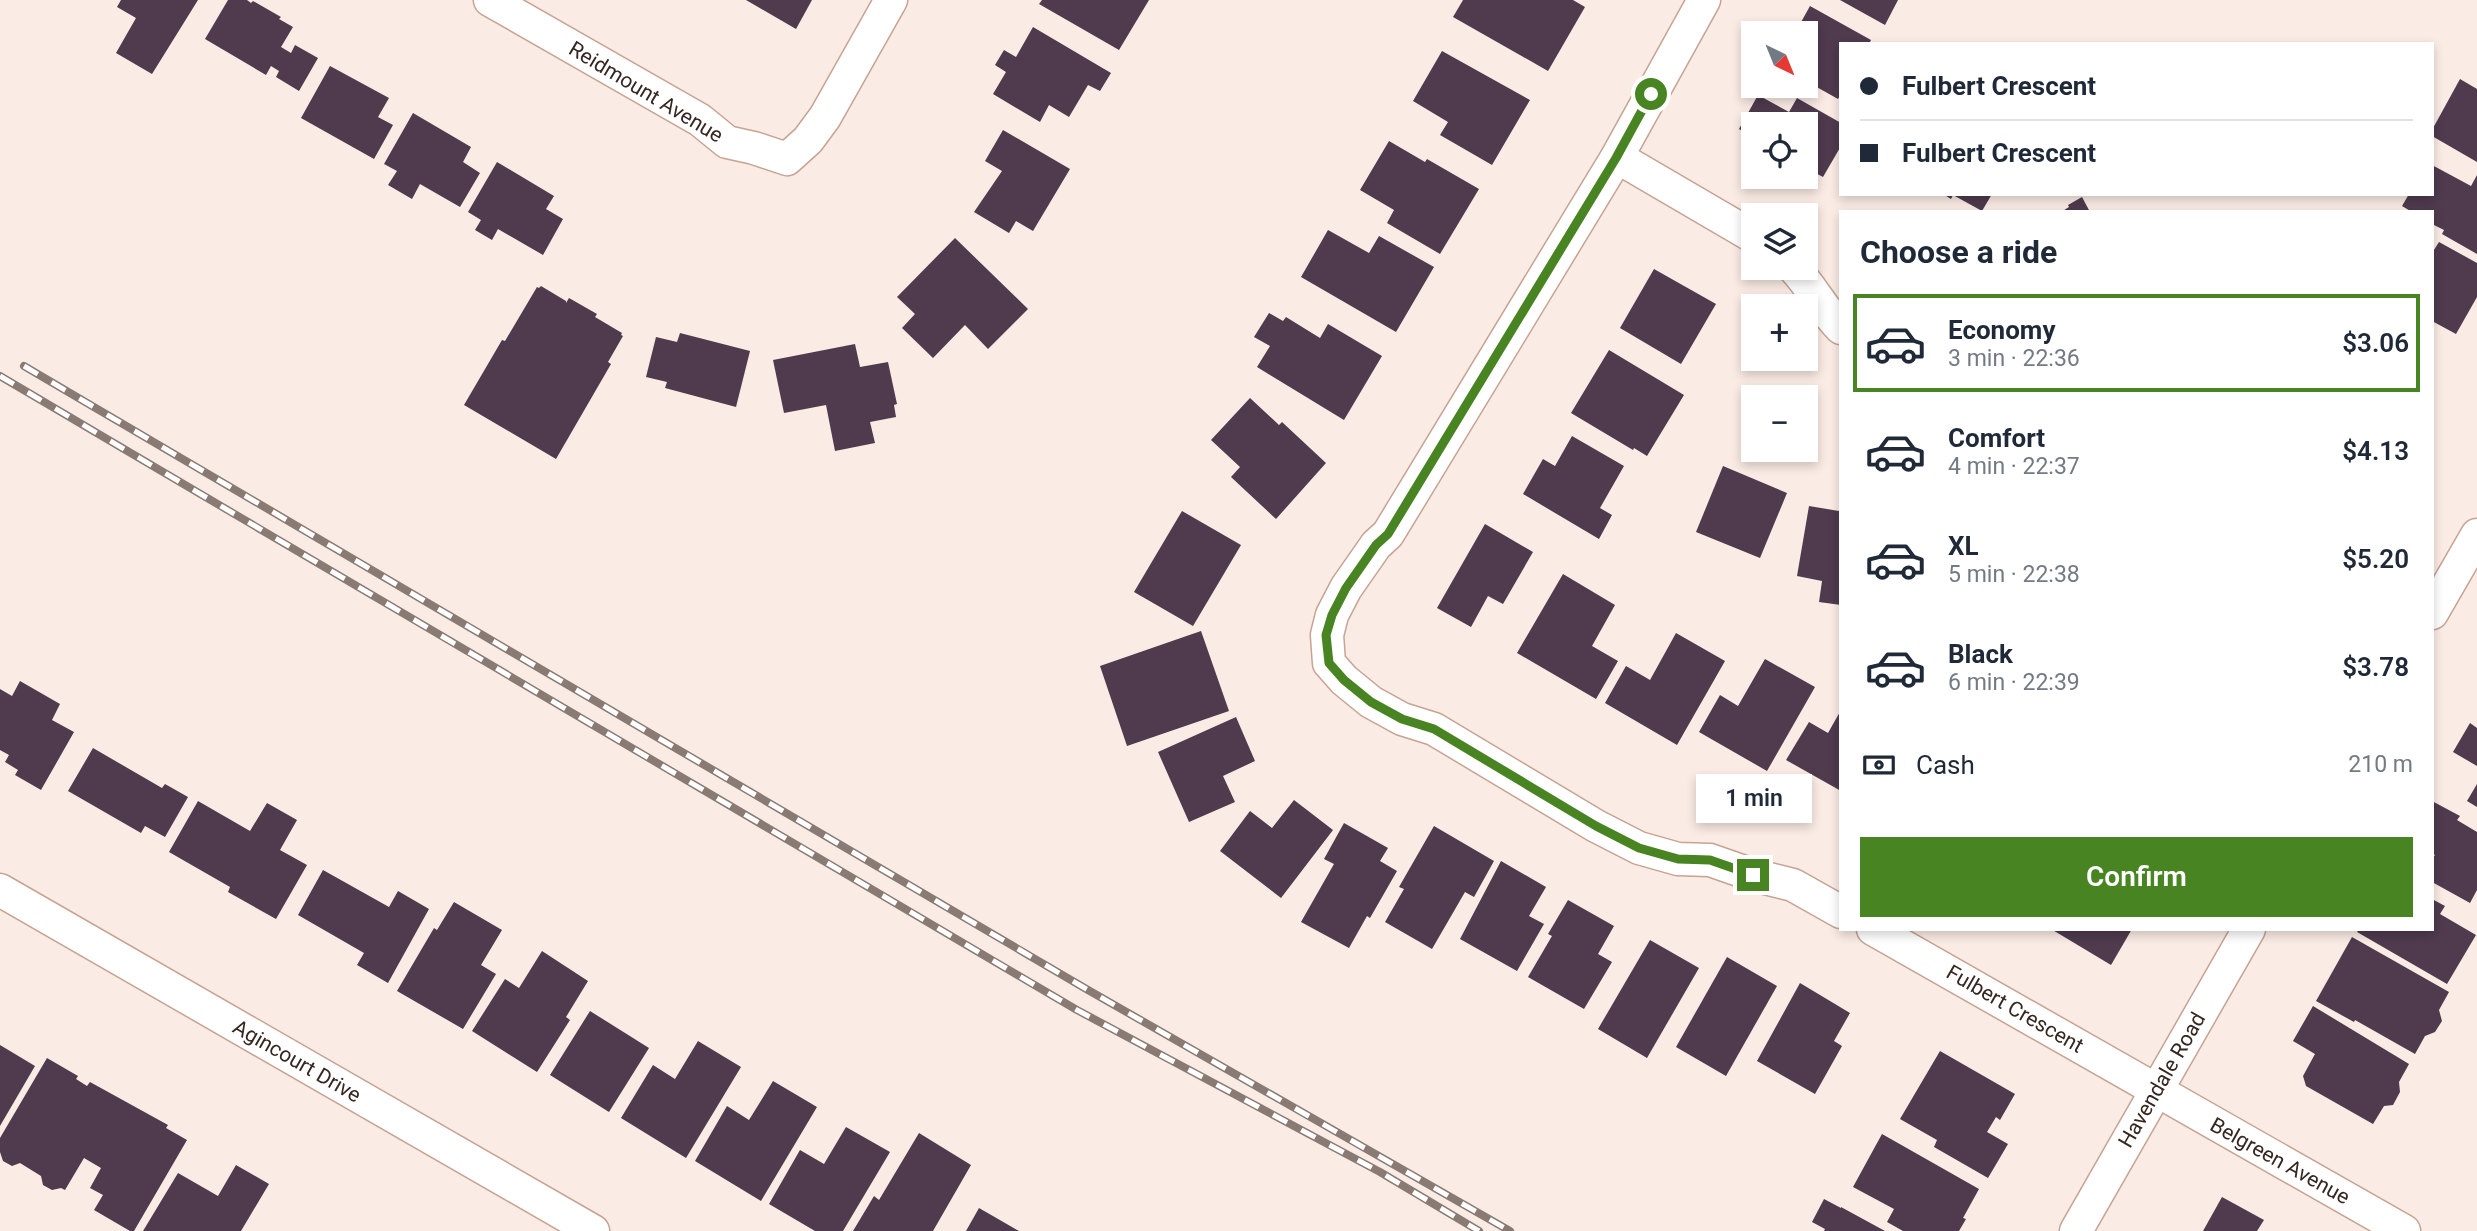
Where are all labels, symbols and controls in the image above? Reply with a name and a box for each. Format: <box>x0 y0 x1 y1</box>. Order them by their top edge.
north arrow <box>1741 21 1818 98</box>
map controls <box>1741 21 1818 462</box>
street label: Reidmount Avenue <box>565 37 727 147</box>
text: Fulbert Crescent <box>1902 71 2096 101</box>
route start <box>1635 78 1667 110</box>
button: locate <box>1741 112 1818 189</box>
text: Fulbert Crescent <box>1902 138 2096 168</box>
button: layers <box>1741 203 1818 280</box>
text: Choose a ride <box>1860 233 2057 271</box>
button: + <box>1741 294 1818 371</box>
icon: car <box>1864 312 1927 375</box>
text: Economy <box>1948 315 2055 345</box>
text: $3.06 <box>2342 328 2409 358</box>
text: 3 min · 22:36 <box>1948 345 2080 372</box>
button: − <box>1741 385 1818 462</box>
icon: car <box>1864 420 1927 483</box>
text: Comfort <box>1948 423 2045 453</box>
text: $4.13 <box>2342 436 2409 466</box>
text: 4 min · 22:37 <box>1948 453 2080 480</box>
icon: car <box>1864 528 1927 591</box>
text: XL <box>1948 531 1979 561</box>
text: $5.20 <box>2342 544 2409 574</box>
text: 5 min · 22:38 <box>1948 561 2080 588</box>
icon: car <box>1864 636 1927 699</box>
text: Black <box>1948 639 2013 669</box>
text: $3.78 <box>2342 652 2409 682</box>
text: 6 min · 22:39 <box>1948 669 2080 696</box>
icon: cash <box>1860 746 1898 784</box>
text: Cash <box>1916 750 1975 780</box>
text: 210 m <box>2348 751 2413 778</box>
callout: 1 min <box>1695 774 1811 822</box>
text: 1 min <box>1725 785 1783 812</box>
button: Confirm <box>1860 837 2413 917</box>
route end <box>1737 859 1769 891</box>
street label: Fulbert Crescent <box>1942 960 2088 1058</box>
street label: Havendale Road <box>2114 1008 2210 1152</box>
street label: Agincourt Drive <box>229 1015 365 1107</box>
street label: Belgreen Avenue <box>2206 1113 2354 1209</box>

